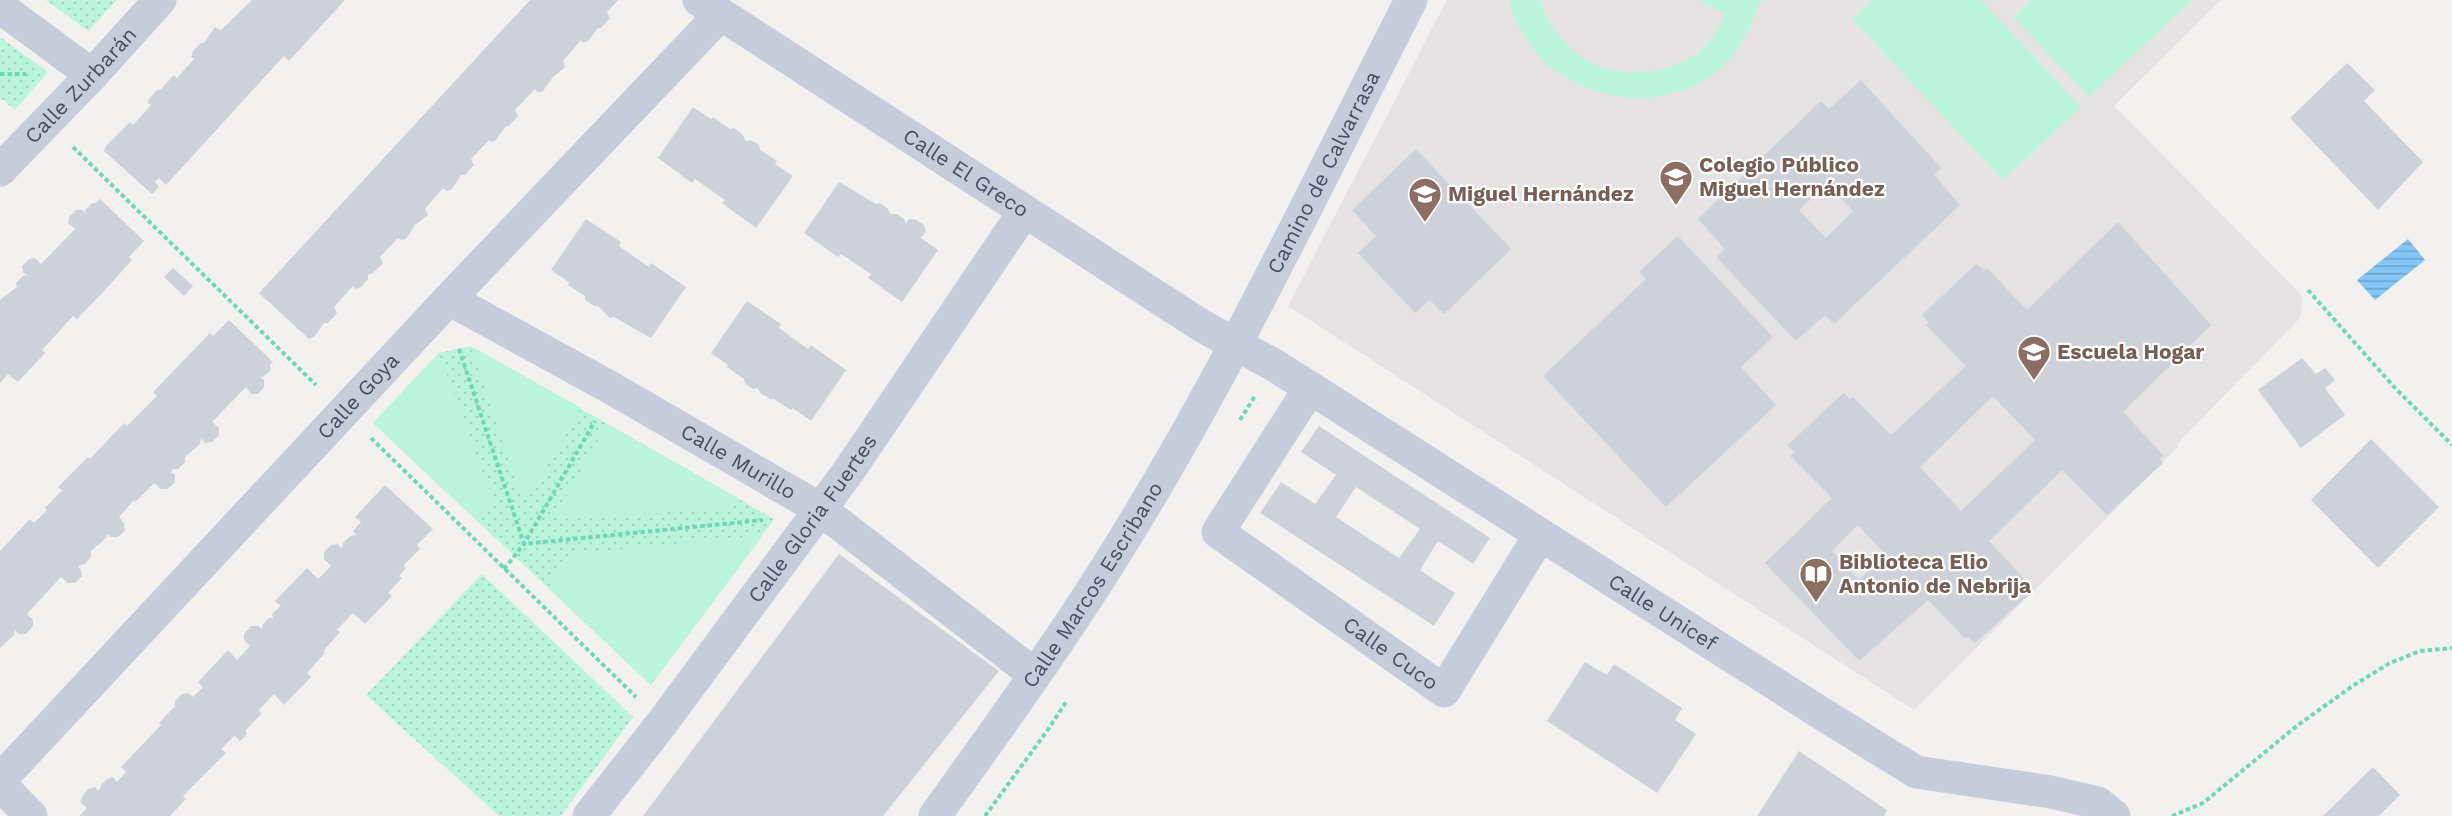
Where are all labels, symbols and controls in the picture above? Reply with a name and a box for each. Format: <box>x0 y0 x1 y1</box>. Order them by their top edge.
street label: Calle Zurbarán <box>19 22 141 149</box>
street label: Camino de Calvarrasa <box>1262 67 1385 278</box>
street label: Calle El Greco <box>899 123 1034 222</box>
place label: Colegio Público Miguel Hernández <box>1699 152 1885 201</box>
school or university icon: Colegio Público Miguel Hernández <box>1658 159 1694 206</box>
school or university icon: Miguel Hernández <box>1407 176 1443 223</box>
place label: Miguel Hernández <box>1448 181 1634 206</box>
school or university icon: Escuela Hogar <box>2016 334 2052 381</box>
place label: Escuela Hogar <box>2057 339 2204 364</box>
street label: Calle Goya <box>312 348 404 444</box>
street label: Calle Murillo <box>677 418 801 504</box>
street label: Calle Gloria Fuertes <box>742 429 882 608</box>
street label: Calle Marcos Escribano <box>1017 477 1168 692</box>
place label: Biblioteca Elio Antonio de Nebrija <box>1839 549 2032 598</box>
library icon: Biblioteca Elio Antonio de Nebrija <box>1798 556 1834 603</box>
street label: Calle Unicef <box>1604 568 1722 656</box>
street label: Calle Cuco <box>1339 611 1443 695</box>

